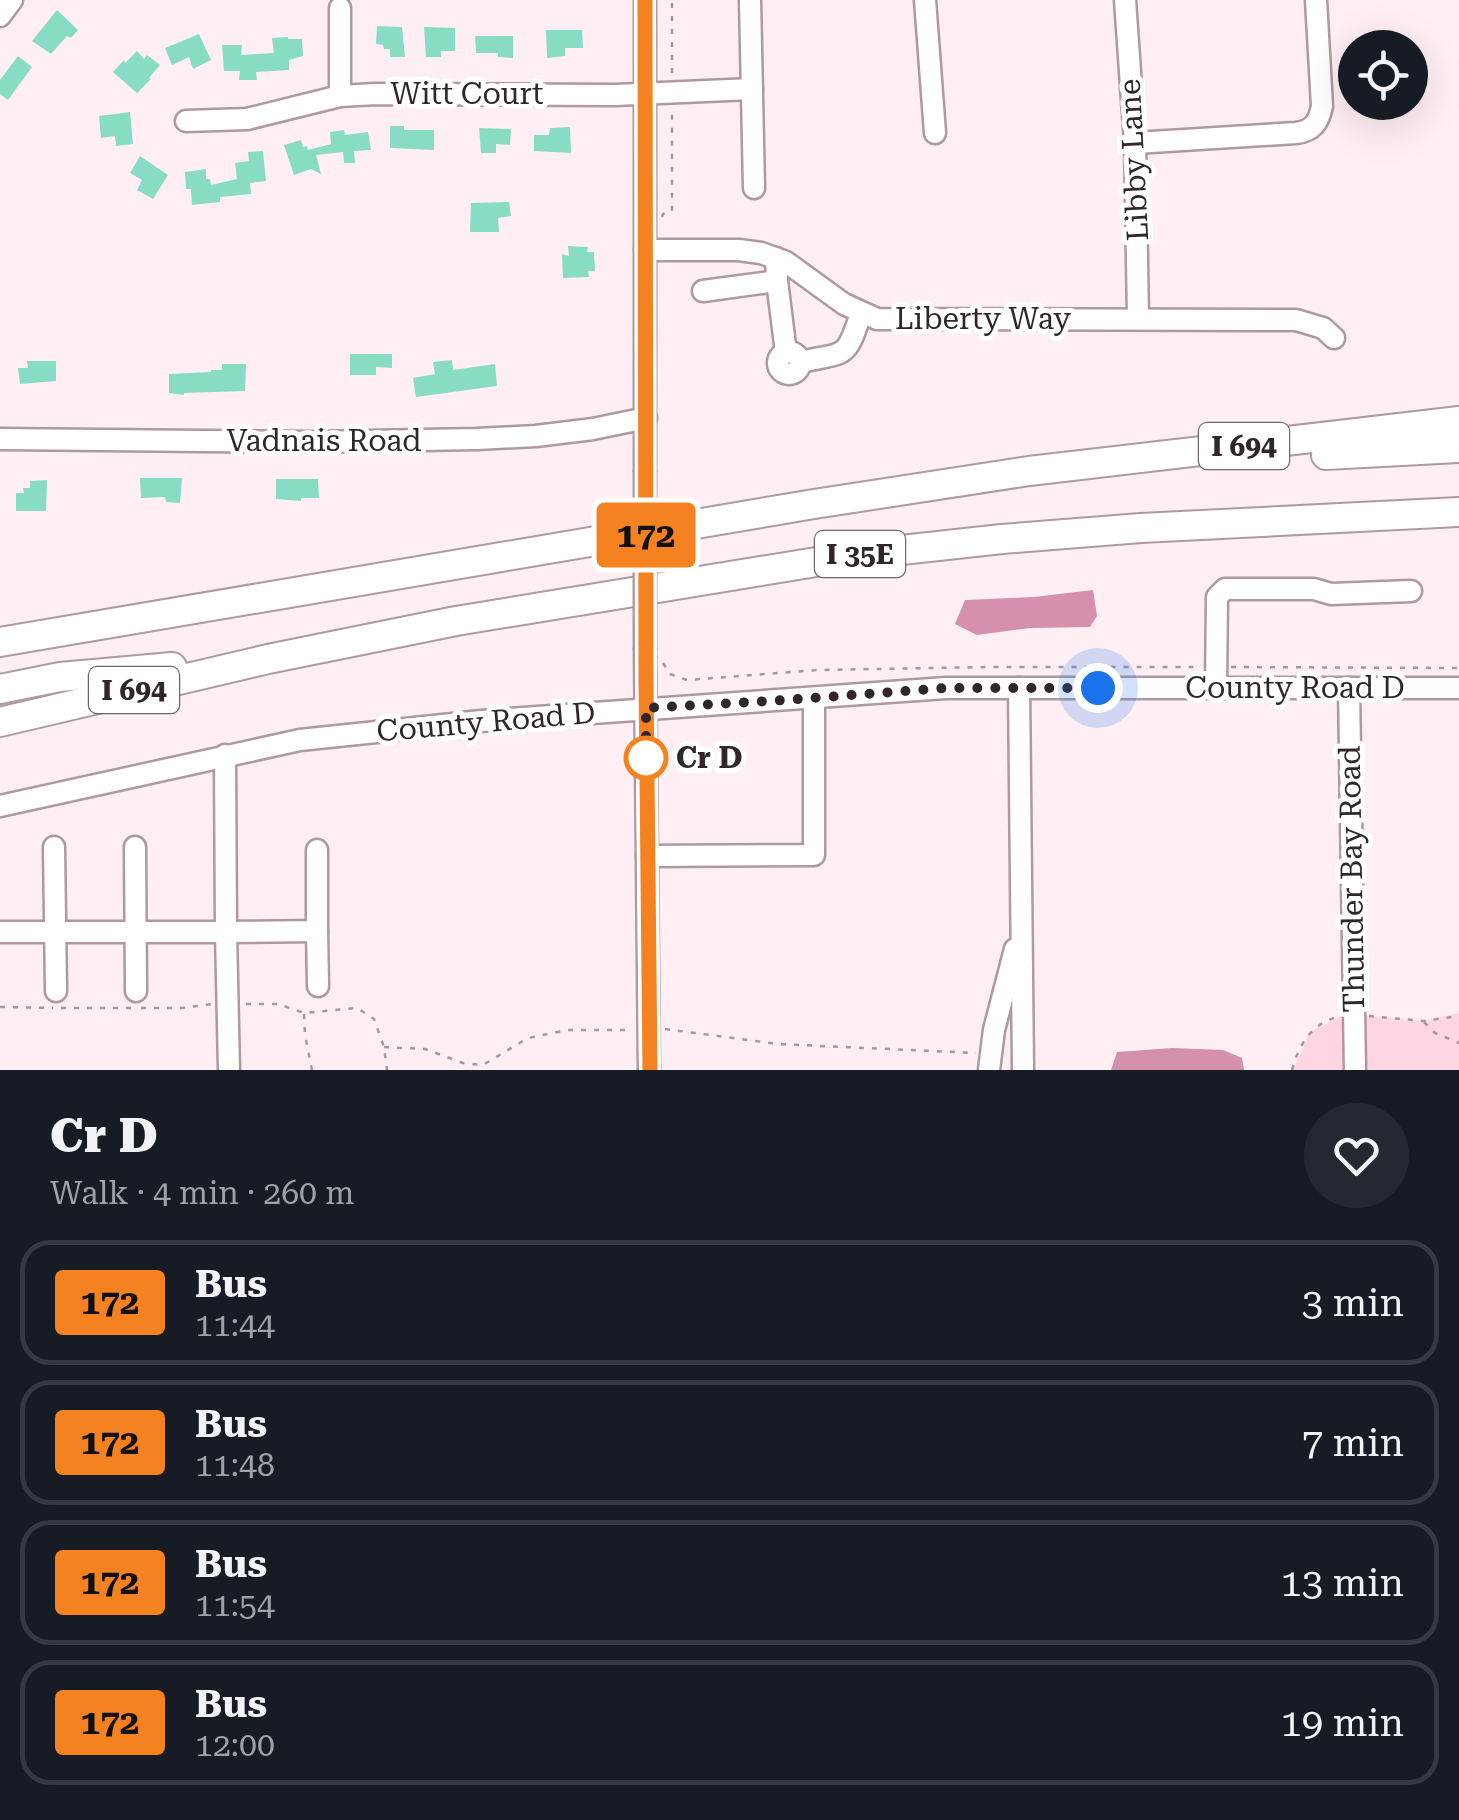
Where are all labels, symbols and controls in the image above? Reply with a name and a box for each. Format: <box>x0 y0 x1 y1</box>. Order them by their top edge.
map controls <box>1338 30 1428 120</box>
button: locate <box>1338 30 1428 120</box>
street label: Witt Court <box>391 76 544 111</box>
street label: Libby Lane <box>1112 78 1155 242</box>
street label: Liberty Way <box>895 301 1071 336</box>
street label: Vadnais Road <box>226 423 422 458</box>
road number: I 694 <box>1199 423 1289 469</box>
line badge: 172 <box>588 502 704 568</box>
text: 172 <box>617 515 675 556</box>
road number: I 35E <box>815 531 905 577</box>
your location <box>1073 663 1123 713</box>
road number: I 694 <box>89 667 179 713</box>
street label: County Road D <box>1185 670 1405 705</box>
street label: County Road D <box>375 695 597 748</box>
marker: Cr D <box>625 737 667 779</box>
place label: Cr D <box>676 740 743 775</box>
street label: Thunder Bay Road <box>1332 745 1371 1013</box>
button: heart <box>1304 1103 1409 1208</box>
text: Cr D <box>50 1108 158 1164</box>
text: Walk · 4 min · 260 m <box>50 1174 354 1212</box>
text: Bus <box>195 1262 267 1306</box>
text: 3 min <box>1302 1281 1404 1325</box>
text: 172 <box>81 1282 139 1323</box>
text: 11:44 <box>195 1306 275 1344</box>
text: Bus <box>195 1402 267 1446</box>
text: 7 min <box>1302 1421 1404 1465</box>
text: 172 <box>81 1422 139 1463</box>
text: 11:48 <box>195 1446 275 1484</box>
text: Bus <box>195 1542 267 1586</box>
text: 13 min <box>1281 1561 1404 1605</box>
text: 172 <box>81 1562 139 1603</box>
text: 11:54 <box>195 1586 275 1624</box>
text: Bus <box>195 1682 267 1726</box>
text: 19 min <box>1281 1701 1404 1745</box>
text: 172 <box>81 1702 139 1743</box>
text: 12:00 <box>195 1726 275 1764</box>

